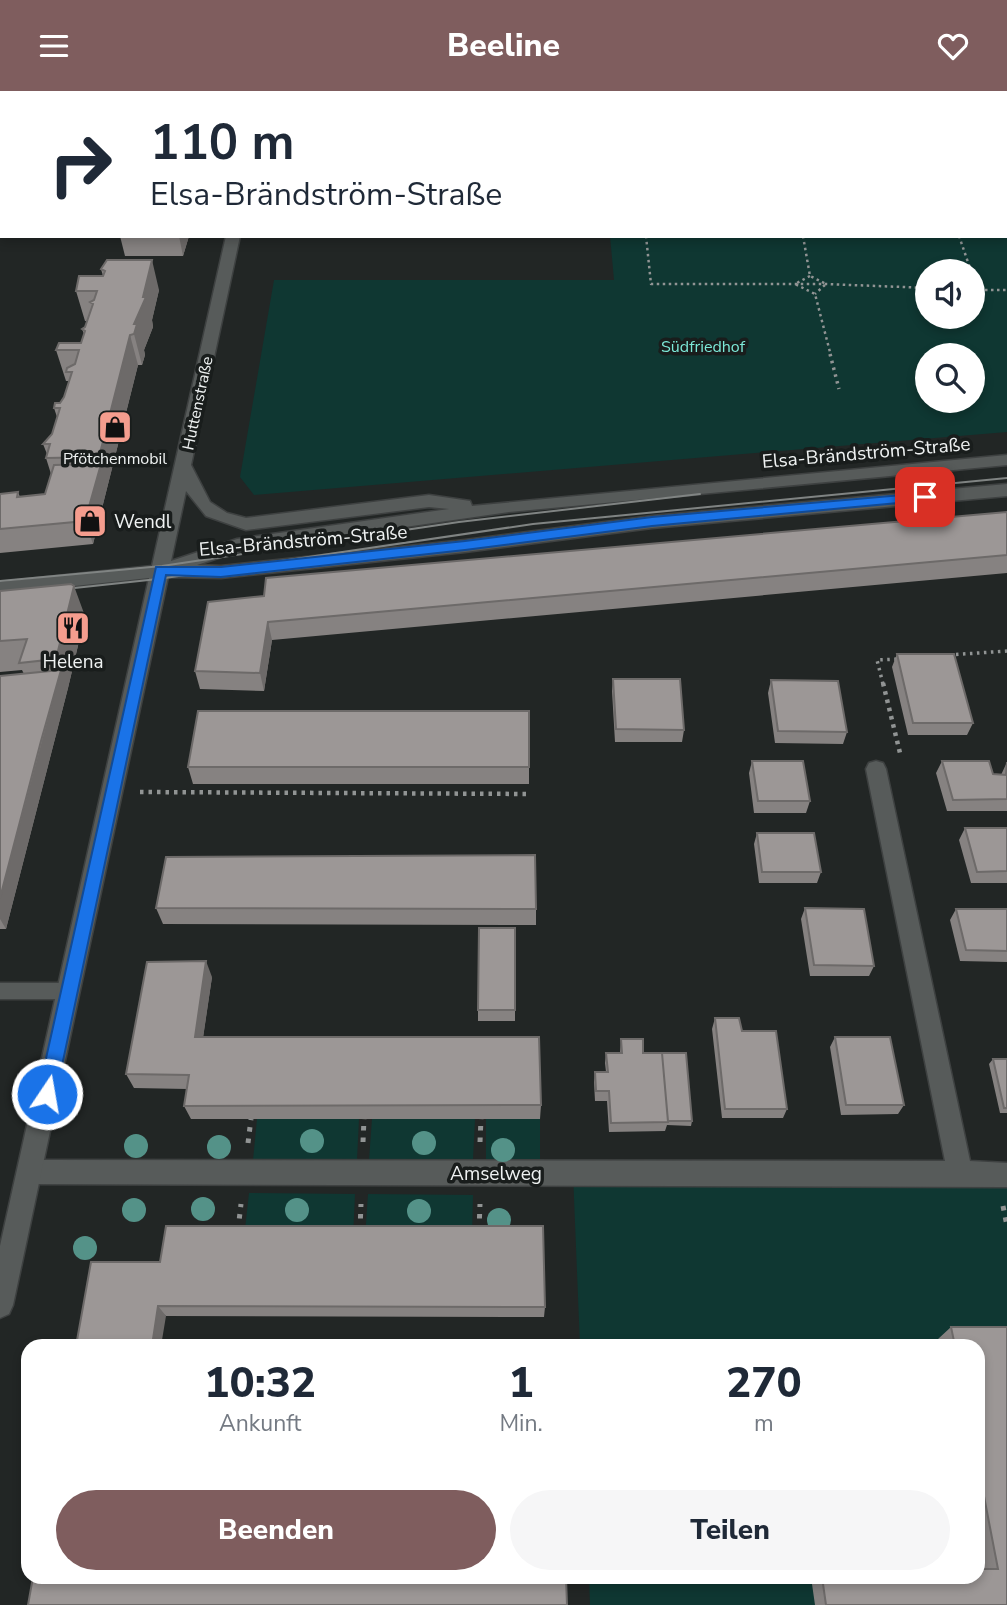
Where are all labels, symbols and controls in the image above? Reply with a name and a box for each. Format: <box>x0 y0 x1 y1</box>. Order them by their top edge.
text: Beeline <box>447 24 560 67</box>
icon: menu <box>35 27 73 65</box>
icon: heart <box>934 27 972 65</box>
text: 110 m <box>150 109 294 176</box>
icon: right <box>35 119 126 210</box>
text: Elsa-Brändström-Straße <box>150 173 502 216</box>
map controls <box>915 259 985 413</box>
button: sound <box>915 259 985 329</box>
park label: Südfriedhof <box>661 336 746 358</box>
button: search <box>915 343 985 413</box>
street label: Huttenstraße <box>177 354 219 452</box>
shop icon: Pfötchenmobil <box>96 408 134 446</box>
street label: Elsa-Brändström-Straße <box>761 431 971 475</box>
place label: Pfötchenmobil <box>63 448 167 470</box>
pin <box>895 467 955 527</box>
icon: arrive <box>906 478 944 516</box>
shop icon: Wendl <box>71 502 109 540</box>
place label: Wendl <box>114 509 172 535</box>
street label: Elsa-Brändström-Straße <box>198 519 408 563</box>
restaurant icon: Helena <box>54 609 92 647</box>
place label: Helena <box>42 649 104 675</box>
position arrow <box>10 1057 84 1131</box>
street label: Amselweg <box>450 1161 542 1187</box>
text: 10:32 <box>204 1355 316 1412</box>
text: 1 <box>508 1355 534 1412</box>
text: 270 <box>726 1355 802 1412</box>
text: Ankunft <box>219 1408 301 1439</box>
text: Min. <box>499 1408 543 1439</box>
text: m <box>754 1408 774 1439</box>
button: Beenden <box>56 1490 496 1570</box>
button: Teilen <box>510 1490 950 1570</box>

